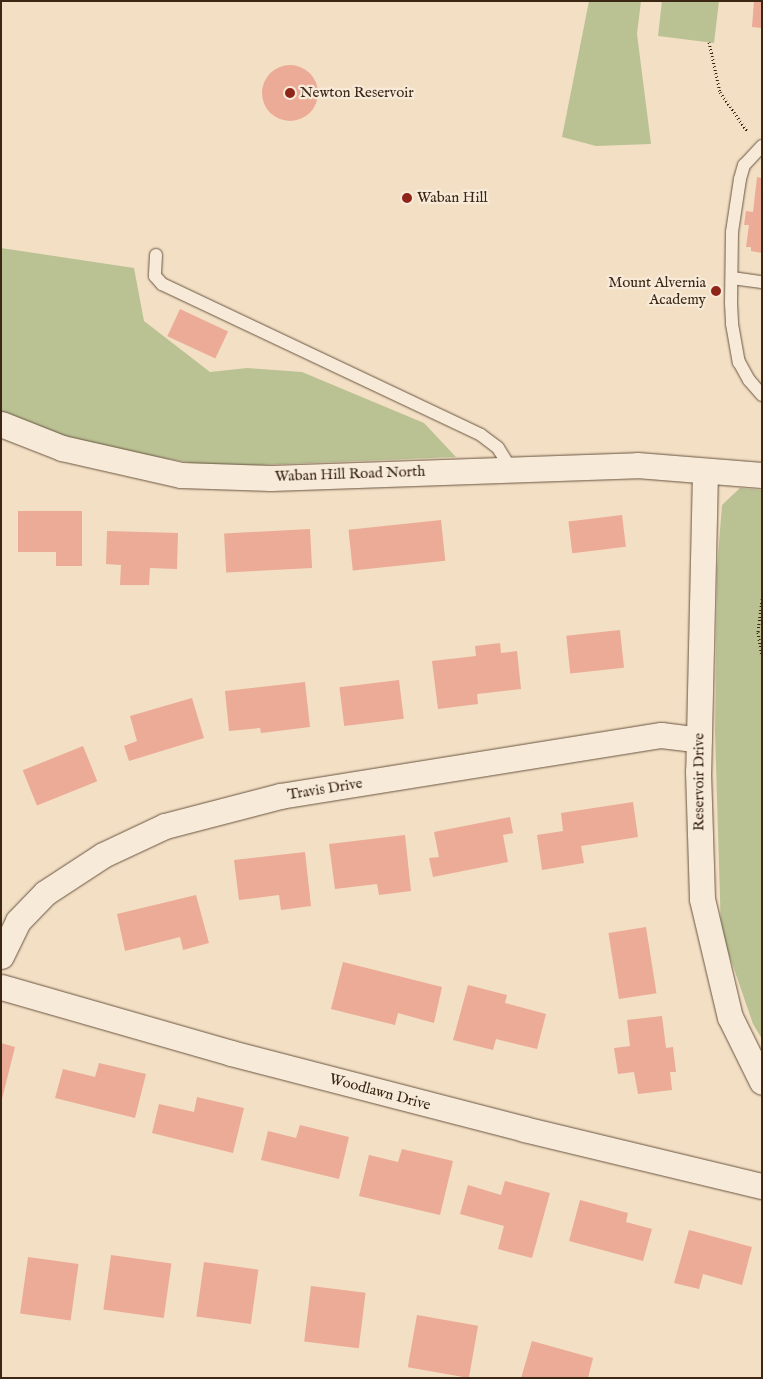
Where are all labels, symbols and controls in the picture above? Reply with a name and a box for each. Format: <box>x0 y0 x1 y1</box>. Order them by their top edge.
place label: Newton Reservoir <box>300 84 414 102</box>
marker: Newton Reservoir <box>284 87 296 99</box>
place label: Waban Hill <box>417 189 488 207</box>
marker: Waban Hill <box>401 192 413 204</box>
place label: Mount Alvernia Academy <box>608 273 706 308</box>
marker: Mount Alvernia Academy <box>710 285 722 297</box>
street label: Waban Hill Road North <box>275 462 425 486</box>
street label: Reservoir Drive <box>690 733 708 831</box>
street label: Travis Drive <box>286 774 364 804</box>
street label: Woodlawn Drive <box>327 1070 433 1114</box>

